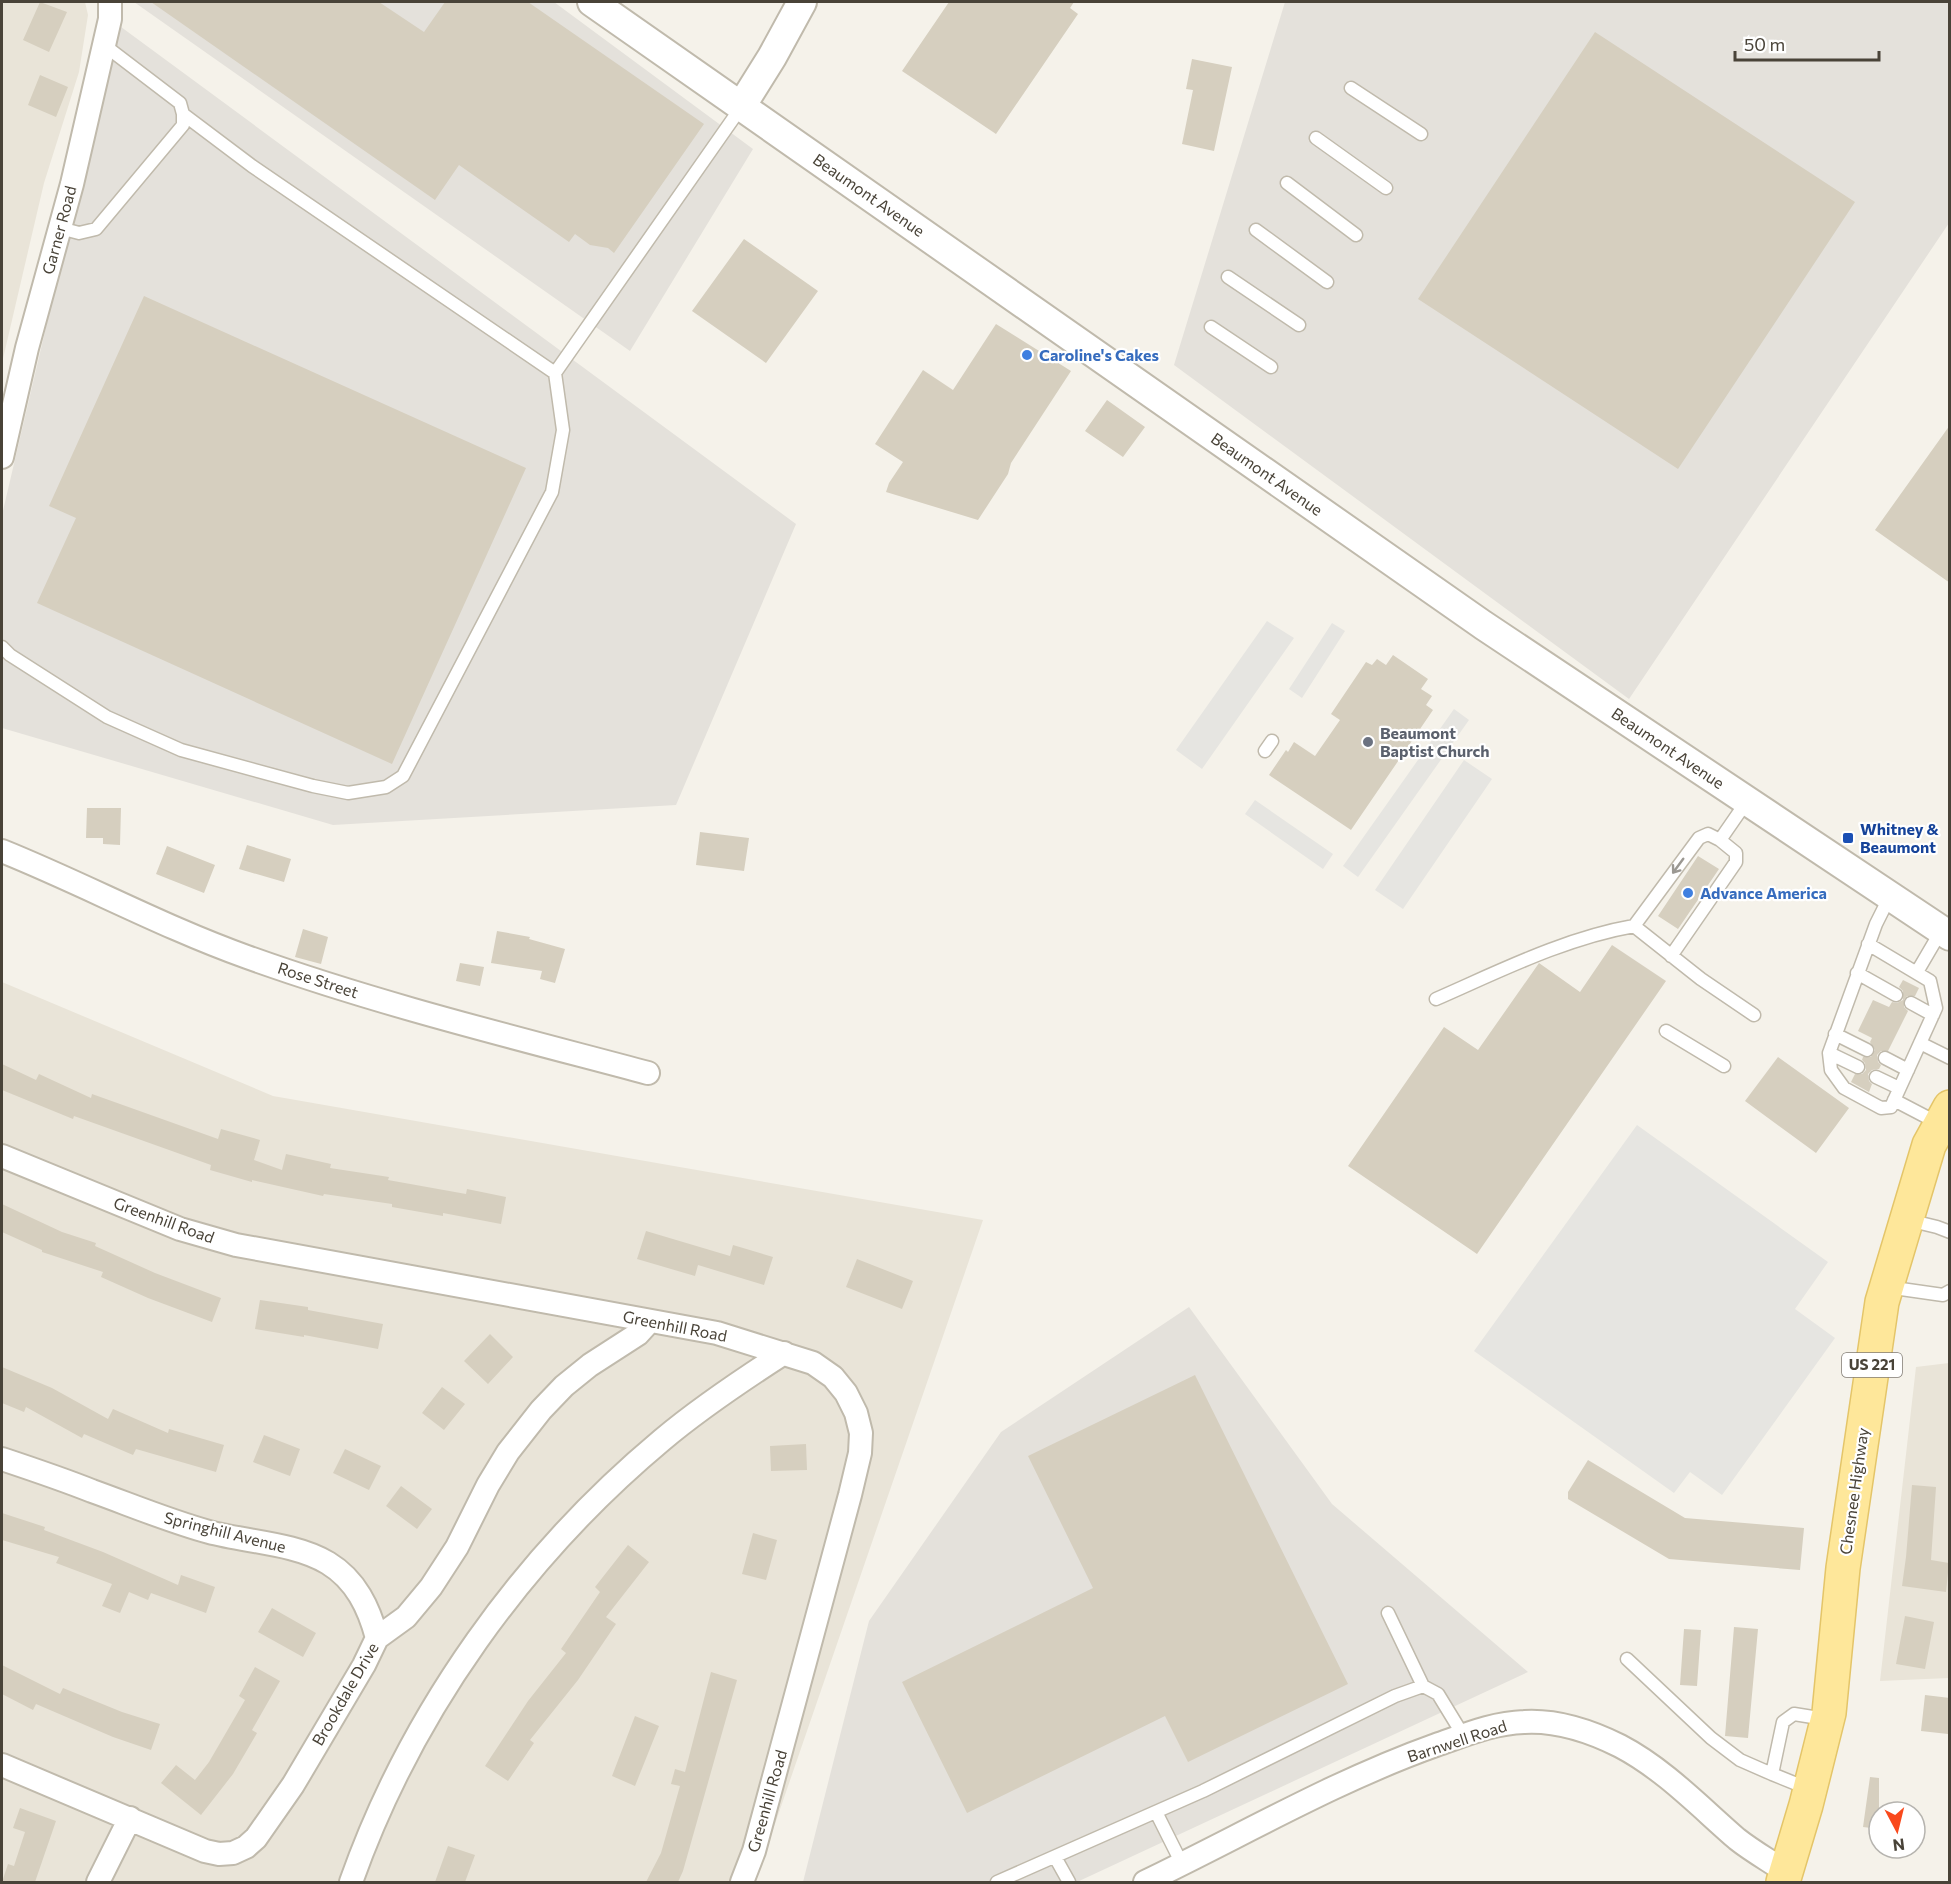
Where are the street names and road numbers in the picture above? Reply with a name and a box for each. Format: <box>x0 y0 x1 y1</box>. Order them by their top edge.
street label: Beaumont Avenue <box>810 149 929 240</box>
street label: Garner Road <box>38 183 79 276</box>
street label: Beaumont Avenue <box>1208 428 1327 519</box>
street label: Beaumont Avenue <box>1608 703 1728 792</box>
street label: Rose Street <box>275 958 361 1002</box>
street label: Greenhill Road <box>111 1193 217 1247</box>
street label: Greenhill Road <box>621 1306 729 1345</box>
road number: US 221 <box>1842 1353 1902 1377</box>
street label: Chesnee Highway <box>1835 1426 1872 1556</box>
street label: Springhill Avenue <box>162 1507 288 1556</box>
street label: Brookdale Drive <box>307 1639 382 1749</box>
street label: Barnwell Road <box>1405 1715 1509 1766</box>
street label: Greenhill Road <box>743 1747 790 1854</box>

